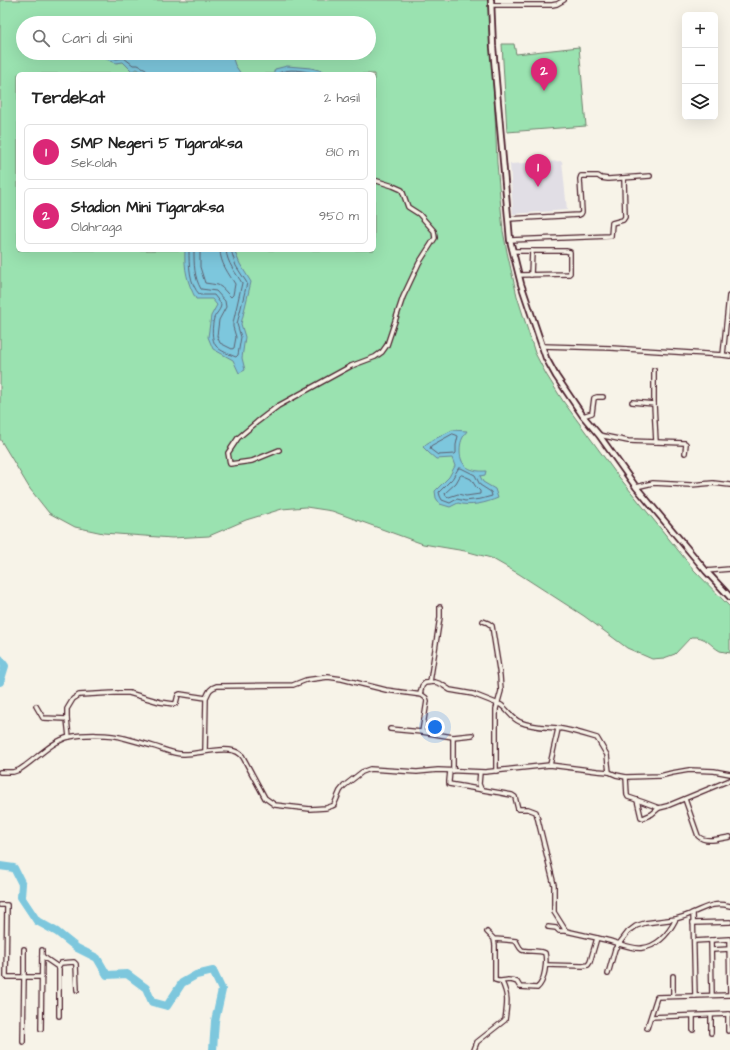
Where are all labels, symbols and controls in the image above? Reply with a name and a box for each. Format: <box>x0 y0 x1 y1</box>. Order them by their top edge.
map controls <box>682 12 718 120</box>
button: + <box>682 12 718 48</box>
search box <box>16 16 376 60</box>
icon: search <box>30 27 52 49</box>
text: Cari di sini <box>62 28 132 49</box>
button: − <box>682 48 718 84</box>
pin: 2 <box>531 58 557 91</box>
button: layers <box>682 84 718 120</box>
text: Terdekat <box>32 86 105 110</box>
text: 2 hasil <box>324 89 360 107</box>
text: SMP Negeri 5 Tigaraksa <box>71 133 242 154</box>
text: 1 <box>45 143 47 161</box>
text: 810 m <box>325 143 359 161</box>
text: Sekolah <box>71 154 117 172</box>
pin: 1 <box>525 154 551 187</box>
text: Stadion Mini Tigaraksa <box>71 197 224 218</box>
text: 2 <box>42 207 50 225</box>
text: 950 m <box>319 207 359 225</box>
text: Olahraga <box>71 218 122 236</box>
your location <box>425 717 445 737</box>

